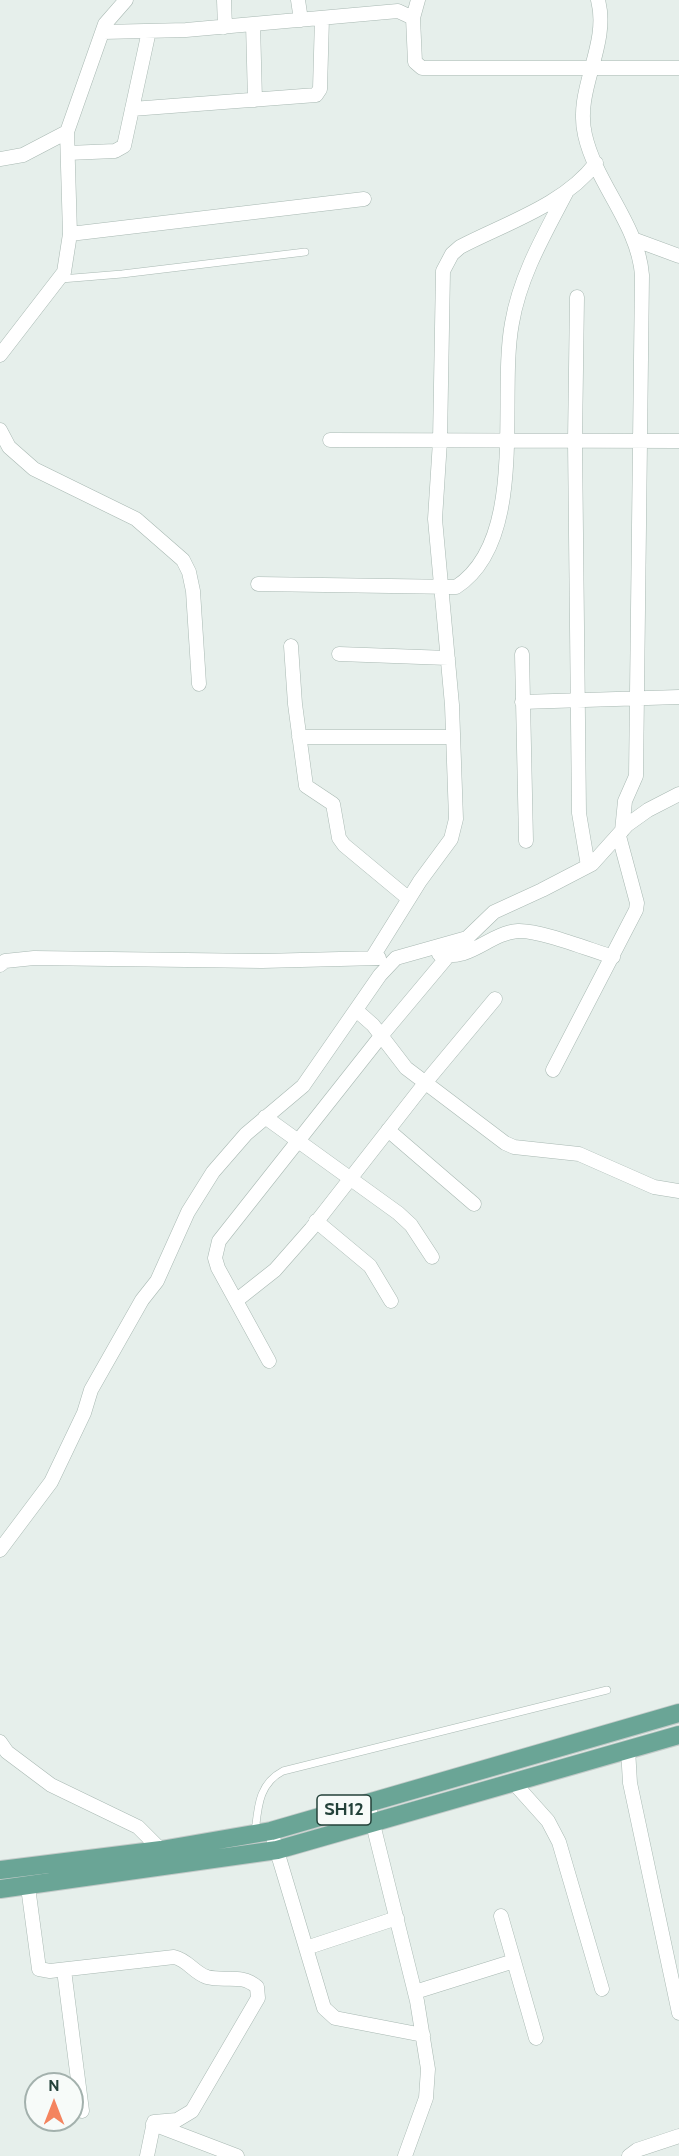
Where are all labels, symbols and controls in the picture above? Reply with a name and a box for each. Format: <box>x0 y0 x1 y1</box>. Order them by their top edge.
road number: SH12 <box>317 1795 371 1825</box>
north arrow <box>24 2072 84 2132</box>
text: N <box>48 2076 60 2095</box>

